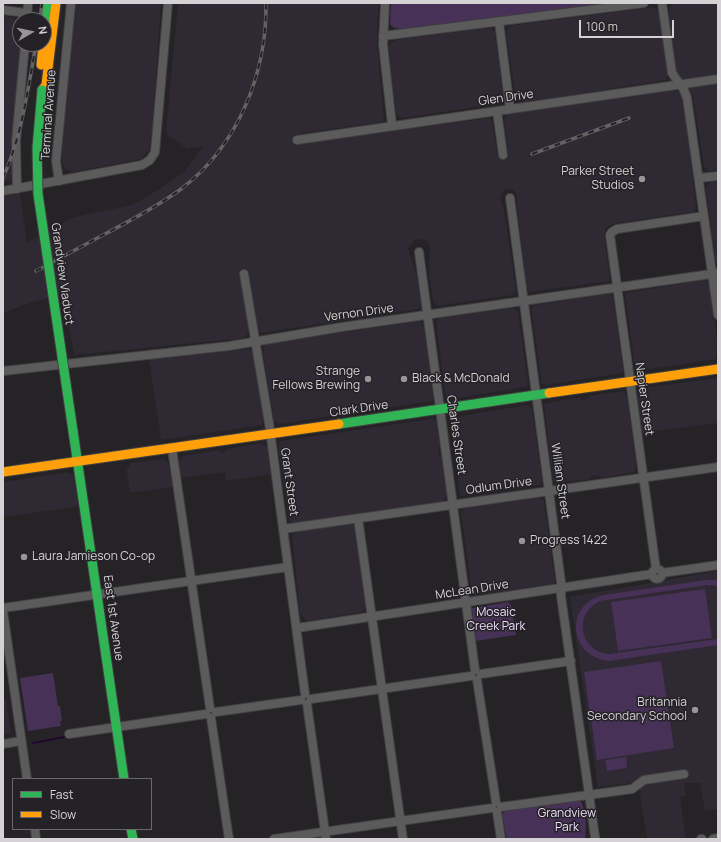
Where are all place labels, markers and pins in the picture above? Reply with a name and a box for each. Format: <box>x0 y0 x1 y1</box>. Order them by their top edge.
place label: Parker Street Studios <box>561 165 634 193</box>
marker: Parker Street Studios <box>637 174 647 184</box>
place label: Strange Fellows Brewing <box>272 365 360 393</box>
place label: Black & McDonald <box>412 372 510 386</box>
marker: Strange Fellows Brewing <box>363 374 373 384</box>
marker: Black & McDonald <box>399 374 409 384</box>
place label: Progress 1422 <box>530 534 607 548</box>
marker: Progress 1422 <box>517 536 527 546</box>
place label: Laura Jamieson Co-op <box>32 550 155 564</box>
marker: Laura Jamieson Co-op <box>19 552 29 562</box>
place label: Britannia Secondary School <box>587 696 687 724</box>
marker: Britannia Secondary School <box>690 705 700 715</box>

